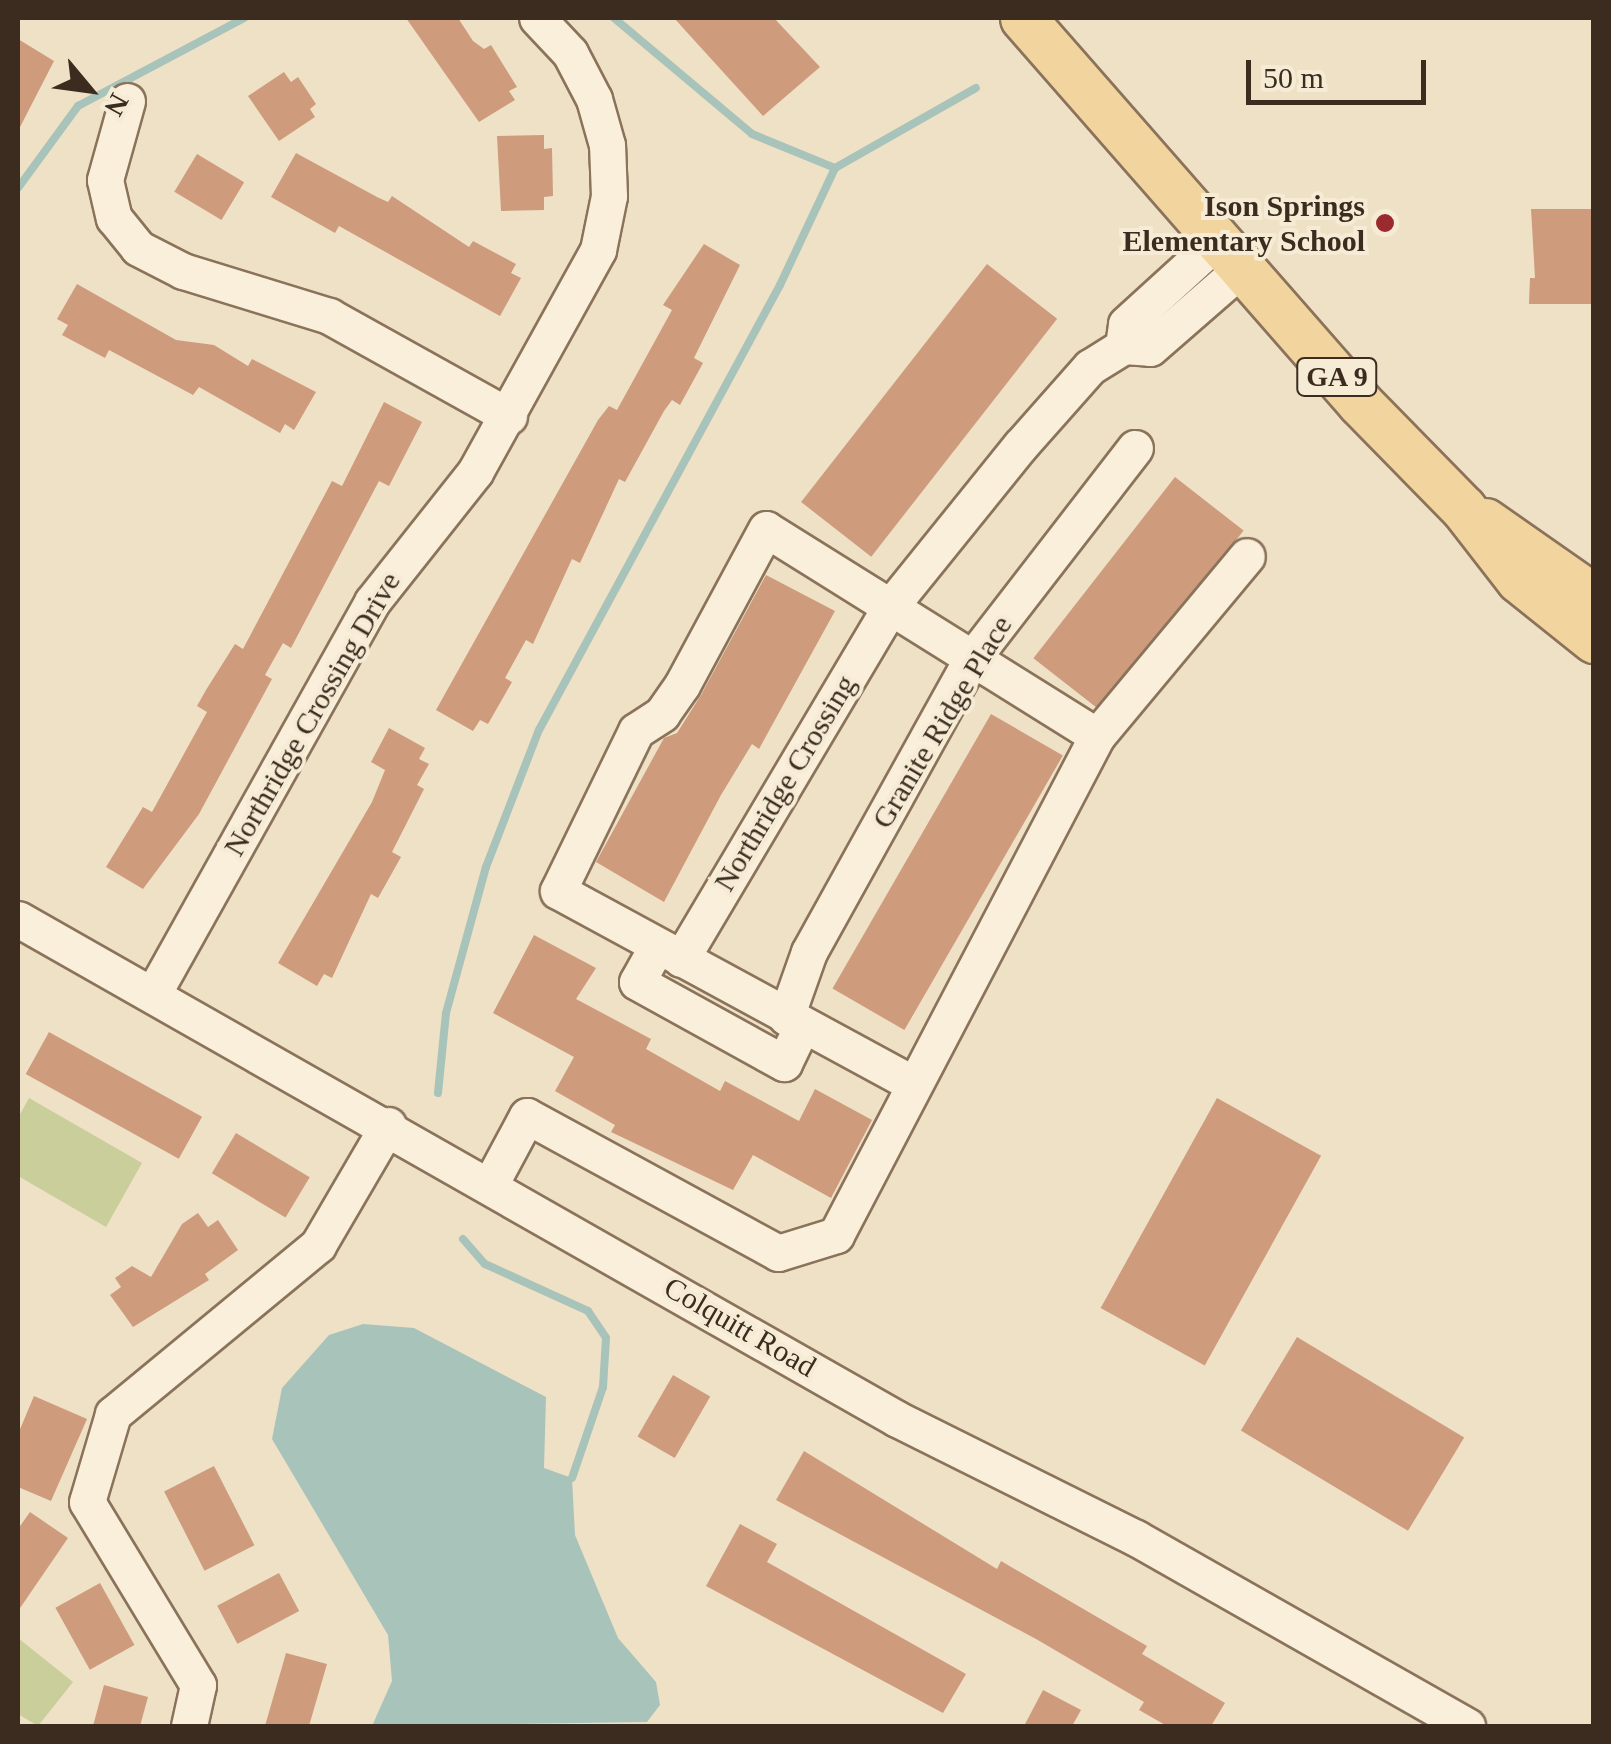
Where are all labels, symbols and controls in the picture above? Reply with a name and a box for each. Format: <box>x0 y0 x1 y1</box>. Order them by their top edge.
north arrow <box>40 40 140 140</box>
scale bar <box>1251 40 1431 102</box>
text: 50 m <box>1263 61 1324 94</box>
text: N <box>98 88 135 121</box>
place label: Ison Springs Elementary School <box>1123 188 1365 258</box>
marker: Ison Springs Elementary School <box>1374 212 1396 234</box>
road number: GA 9 <box>1294 354 1380 400</box>
street label: Northridge Crossing Drive <box>216 566 408 862</box>
street label: Granite Ridge Place <box>864 609 1020 835</box>
street label: Northridge Crossing <box>706 668 864 898</box>
street label: Colquitt Road <box>658 1269 822 1385</box>

